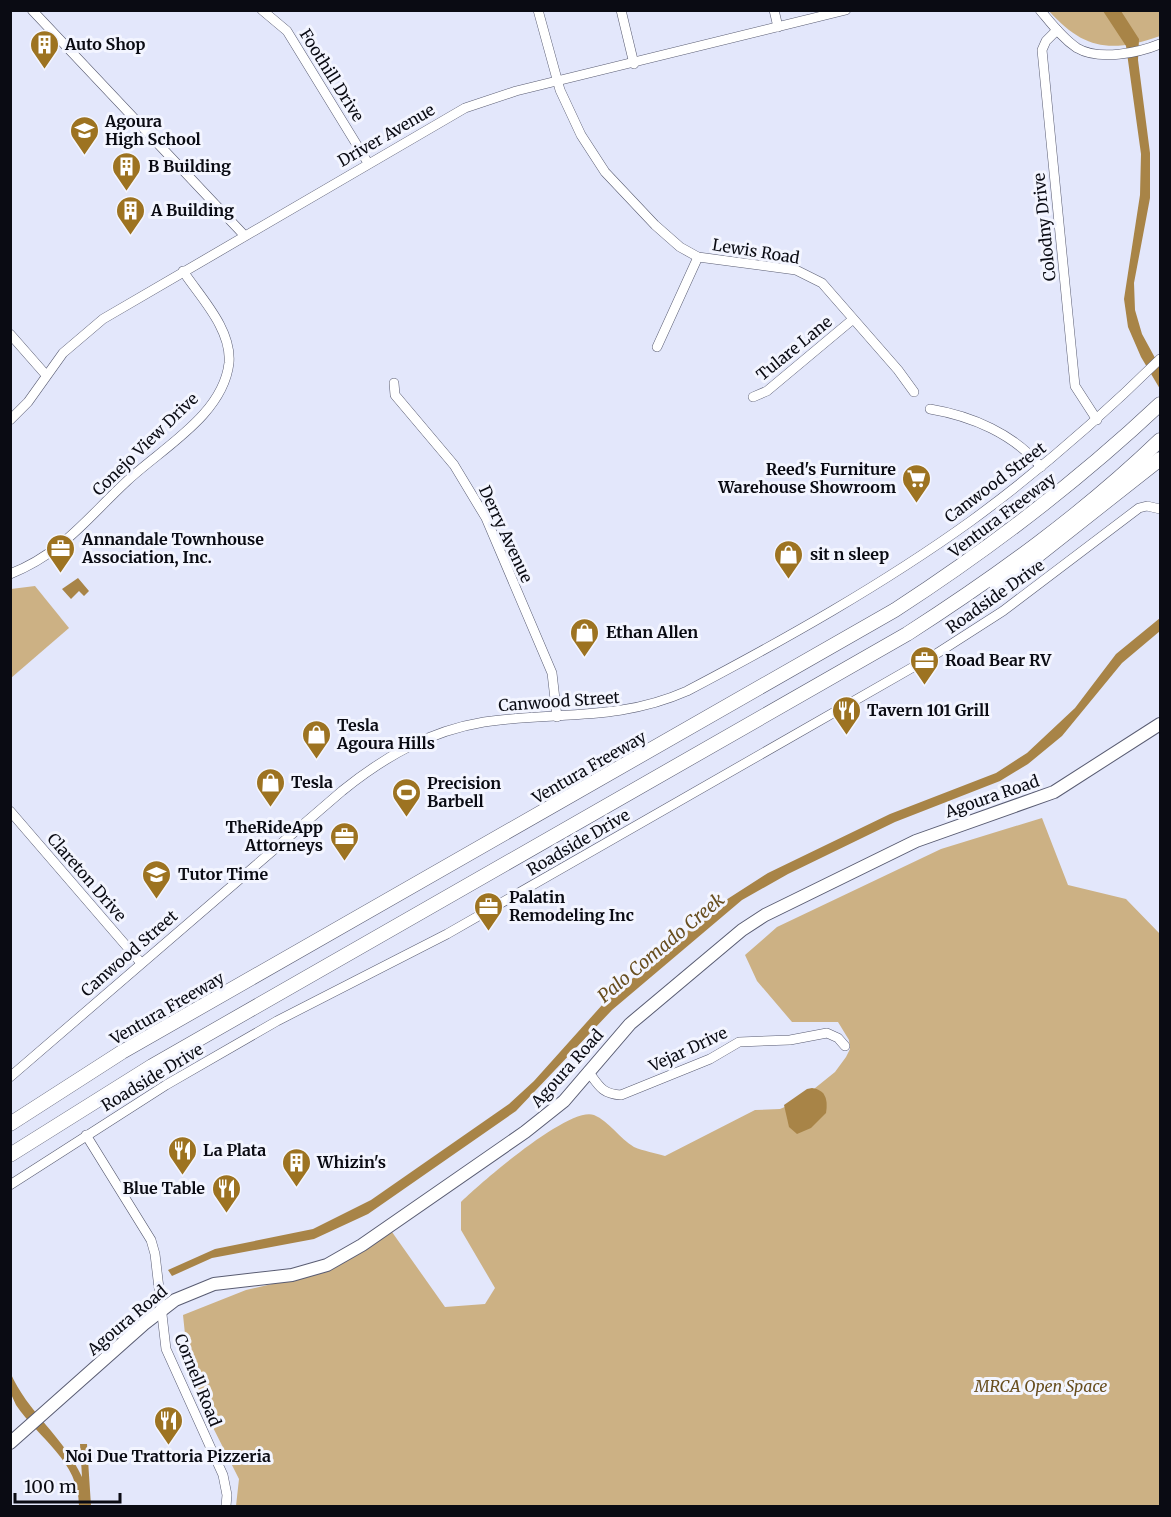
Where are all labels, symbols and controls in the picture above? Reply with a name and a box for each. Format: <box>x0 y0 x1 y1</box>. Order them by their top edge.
street label: Foothill Drive <box>296 25 368 125</box>
building icon: Auto Shop <box>28 28 60 70</box>
place label: Auto Shop <box>64 34 146 54</box>
street label: Driver Avenue <box>334 99 438 171</box>
place label: Agoura High School <box>104 111 201 149</box>
school or university icon: Agoura High School <box>68 114 100 156</box>
building icon: B Building <box>111 150 143 192</box>
place label: B Building <box>148 156 231 176</box>
street label: Colodny Drive <box>1028 172 1060 282</box>
building icon: A Building <box>114 194 146 236</box>
place label: A Building <box>150 200 234 220</box>
street label: Lewis Road <box>711 234 801 268</box>
street label: Tulare Lane <box>752 311 836 385</box>
street label: Conejo View Drive <box>88 388 202 500</box>
street label: Canwood Street <box>940 437 1050 527</box>
place label: Reed's Furniture Warehouse Showroom <box>717 459 896 497</box>
supermarket icon: Reed's Furniture Warehouse Showroom <box>901 462 933 504</box>
street label: Ventura Freeway <box>944 468 1060 562</box>
street label: Derry Avenue <box>475 482 537 586</box>
place label: Annandale Townhouse Association, Inc. <box>81 529 264 568</box>
office icon: Annandale Townhouse Association, Inc. <box>45 532 77 574</box>
shop icon: sit n sleep <box>773 538 805 580</box>
place label: sit n sleep <box>810 544 889 564</box>
street label: Roadside Drive <box>942 555 1048 637</box>
shop icon: Ethan Allen <box>569 616 601 658</box>
place label: Ethan Allen <box>606 622 698 642</box>
office icon: Road Bear RV <box>908 644 940 686</box>
place label: Road Bear RV <box>945 650 1052 670</box>
street label: Canwood Street <box>498 687 621 715</box>
restaurant icon: Tavern 101 Grill <box>830 694 862 736</box>
place label: Tavern 101 Grill <box>867 700 989 720</box>
place label: Tesla Agoura Hills <box>336 715 435 753</box>
shop icon: Tesla Agoura Hills <box>300 718 332 760</box>
street label: Ventura Freeway <box>528 726 650 808</box>
shop icon: Tesla <box>254 766 286 808</box>
street label: Agoura Road <box>941 770 1042 822</box>
place label: Tesla <box>291 772 333 792</box>
place label: Precision Barbell <box>427 773 501 811</box>
sports icon: Precision Barbell <box>390 776 422 818</box>
street label: Roadside Drive <box>523 805 633 879</box>
place label: TheRideApp Attorneys <box>225 817 323 855</box>
office icon: TheRideApp Attorneys <box>328 820 360 862</box>
street label: Clareton Drive <box>43 829 131 925</box>
school or university icon: Tutor Time <box>141 858 173 900</box>
place label: Tutor Time <box>178 864 268 884</box>
place label: Palatin Remodeling Inc <box>509 887 634 925</box>
water label: Palo Comado Creek <box>593 888 729 1007</box>
office icon: Palatin Remodeling Inc <box>472 890 504 932</box>
street label: Canwood Street <box>77 905 182 1000</box>
street label: Ventura Freeway <box>106 967 228 1049</box>
street label: Vejar Drive <box>645 1022 730 1076</box>
street label: Agoura Road <box>526 1025 608 1112</box>
street label: Roadside Drive <box>97 1039 207 1115</box>
restaurant icon: La Plata <box>166 1134 198 1176</box>
place label: La Plata <box>203 1140 266 1160</box>
building icon: Whizin's <box>280 1146 312 1188</box>
place label: Whizin's <box>316 1152 386 1172</box>
restaurant icon: Blue Table <box>210 1172 242 1214</box>
place label: Blue Table <box>123 1178 205 1198</box>
street label: Agoura Road <box>82 1281 171 1360</box>
street label: Cornell Road <box>170 1331 226 1430</box>
park label: MRCA Open Space <box>973 1376 1108 1396</box>
restaurant icon: Noi Due Trattoria Pizzeria <box>152 1404 184 1446</box>
place label: Noi Due Trattoria Pizzeria <box>65 1446 271 1466</box>
scale bar <box>15 1466 120 1504</box>
text: 100 m <box>24 1475 77 1498</box>

